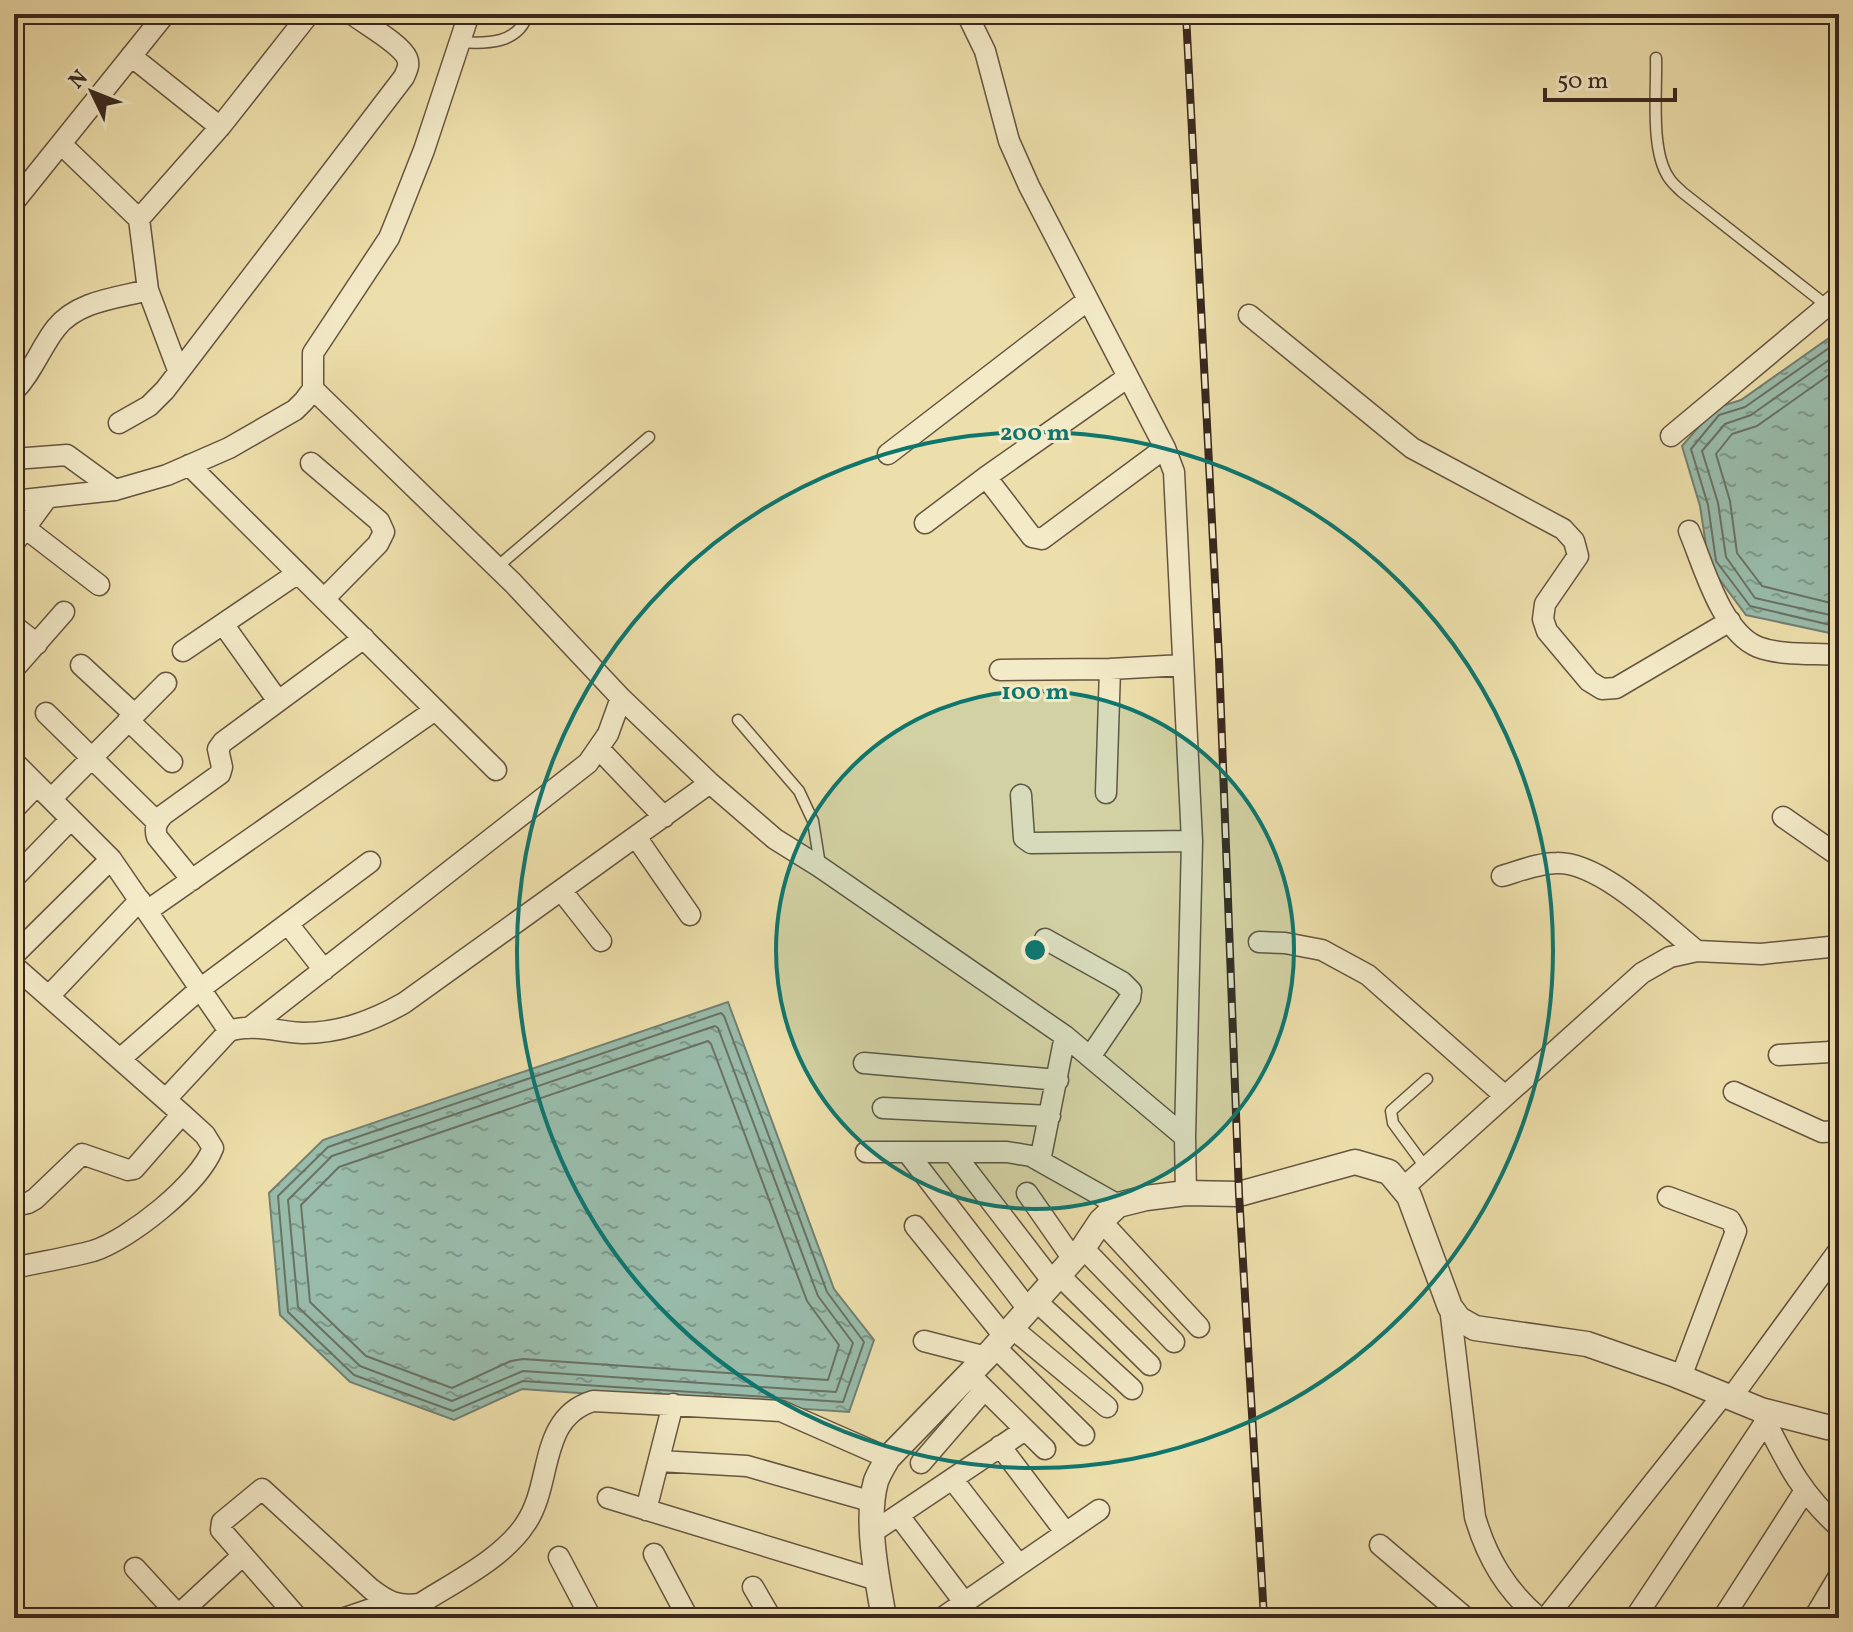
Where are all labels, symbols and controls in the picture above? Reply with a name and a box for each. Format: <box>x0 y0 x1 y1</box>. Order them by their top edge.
north arrow <box>52 52 132 132</box>
scale bar <box>1545 52 1675 102</box>
text: N <box>62 64 96 96</box>
text: 50 m <box>1557 65 1609 99</box>
text: 200 m <box>1000 417 1070 451</box>
text: 100 m <box>1001 676 1069 710</box>
centre of rings <box>1021 936 1049 964</box>

